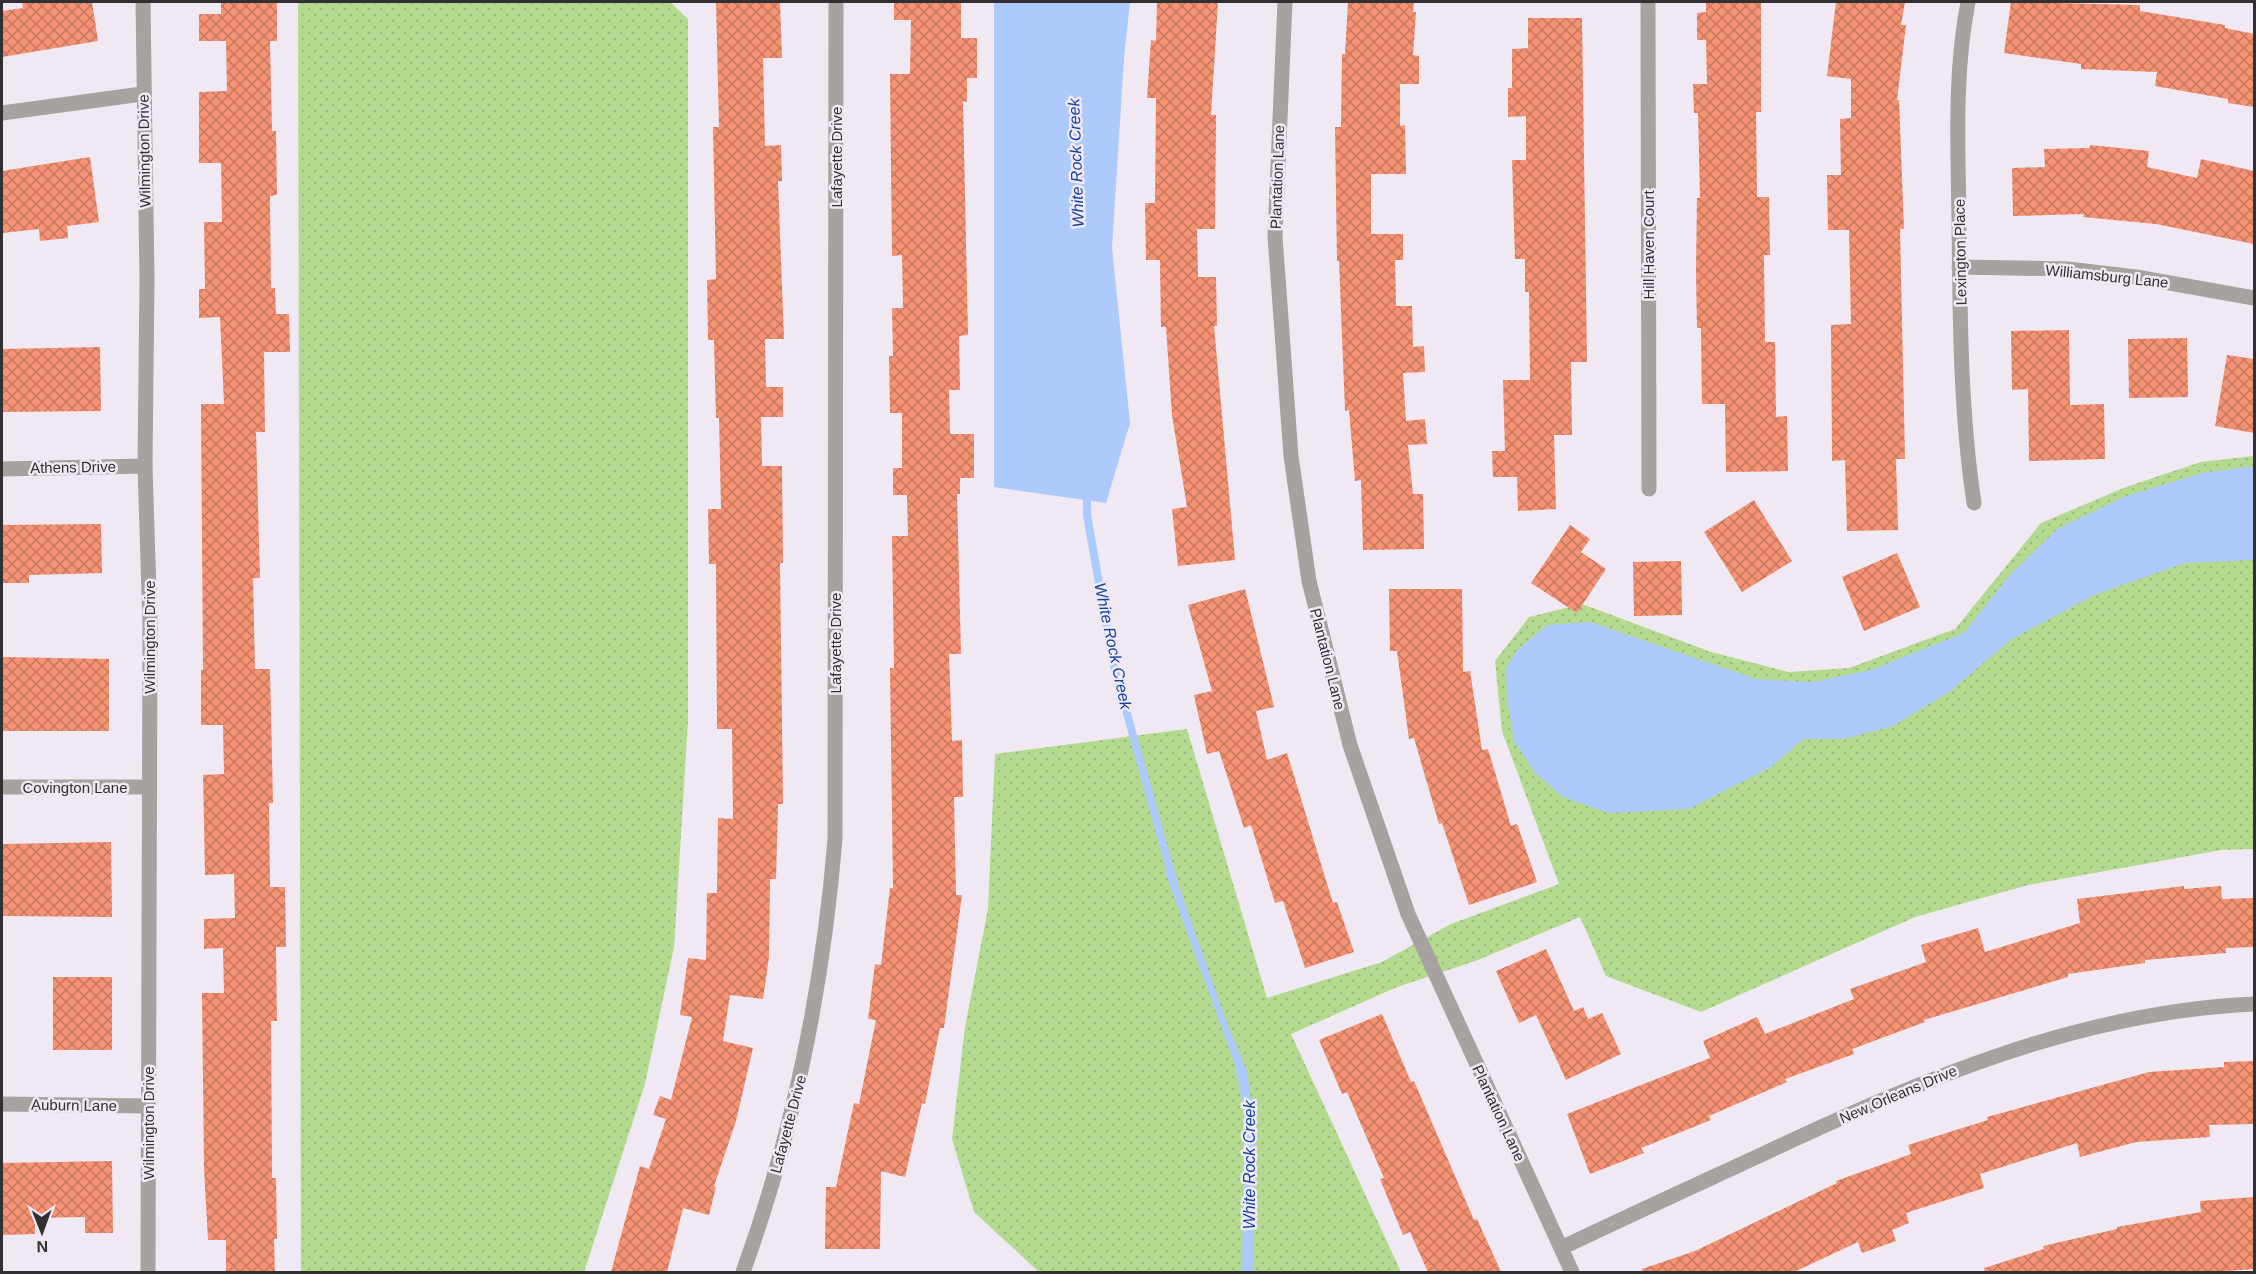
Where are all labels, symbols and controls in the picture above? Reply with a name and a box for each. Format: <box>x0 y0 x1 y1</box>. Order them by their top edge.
street label: Wilmington Drive <box>135 94 153 208</box>
water label: White Rock Creek <box>1065 97 1087 228</box>
street label: Lafayette Drive <box>828 107 845 207</box>
street label: Plantation Lane <box>1267 125 1287 229</box>
street label: Hill Haven Court <box>1640 190 1657 300</box>
street label: Lexington Place <box>1951 198 1969 306</box>
street label: Williamsburg Lane <box>2045 261 2169 291</box>
street label: Athens Drive <box>30 458 116 476</box>
street label: Wilmington Drive <box>141 580 158 694</box>
water label: White Rock Creek <box>1091 581 1135 712</box>
street label: Lafayette Drive <box>827 593 844 693</box>
street label: Plantation Lane <box>1307 606 1349 712</box>
street label: Covington Lane <box>22 779 128 796</box>
street label: Plantation Lane <box>1469 1062 1529 1164</box>
street label: New Orleans Drive <box>1837 1062 1959 1126</box>
street label: Wilmington Drive <box>140 1066 157 1180</box>
street label: Lafayette Drive <box>767 1073 809 1175</box>
street label: Auburn Lane <box>31 1096 117 1114</box>
water label: White Rock Creek <box>1241 1100 1258 1229</box>
north arrow <box>12 1202 72 1262</box>
text: N <box>36 1238 48 1255</box>

